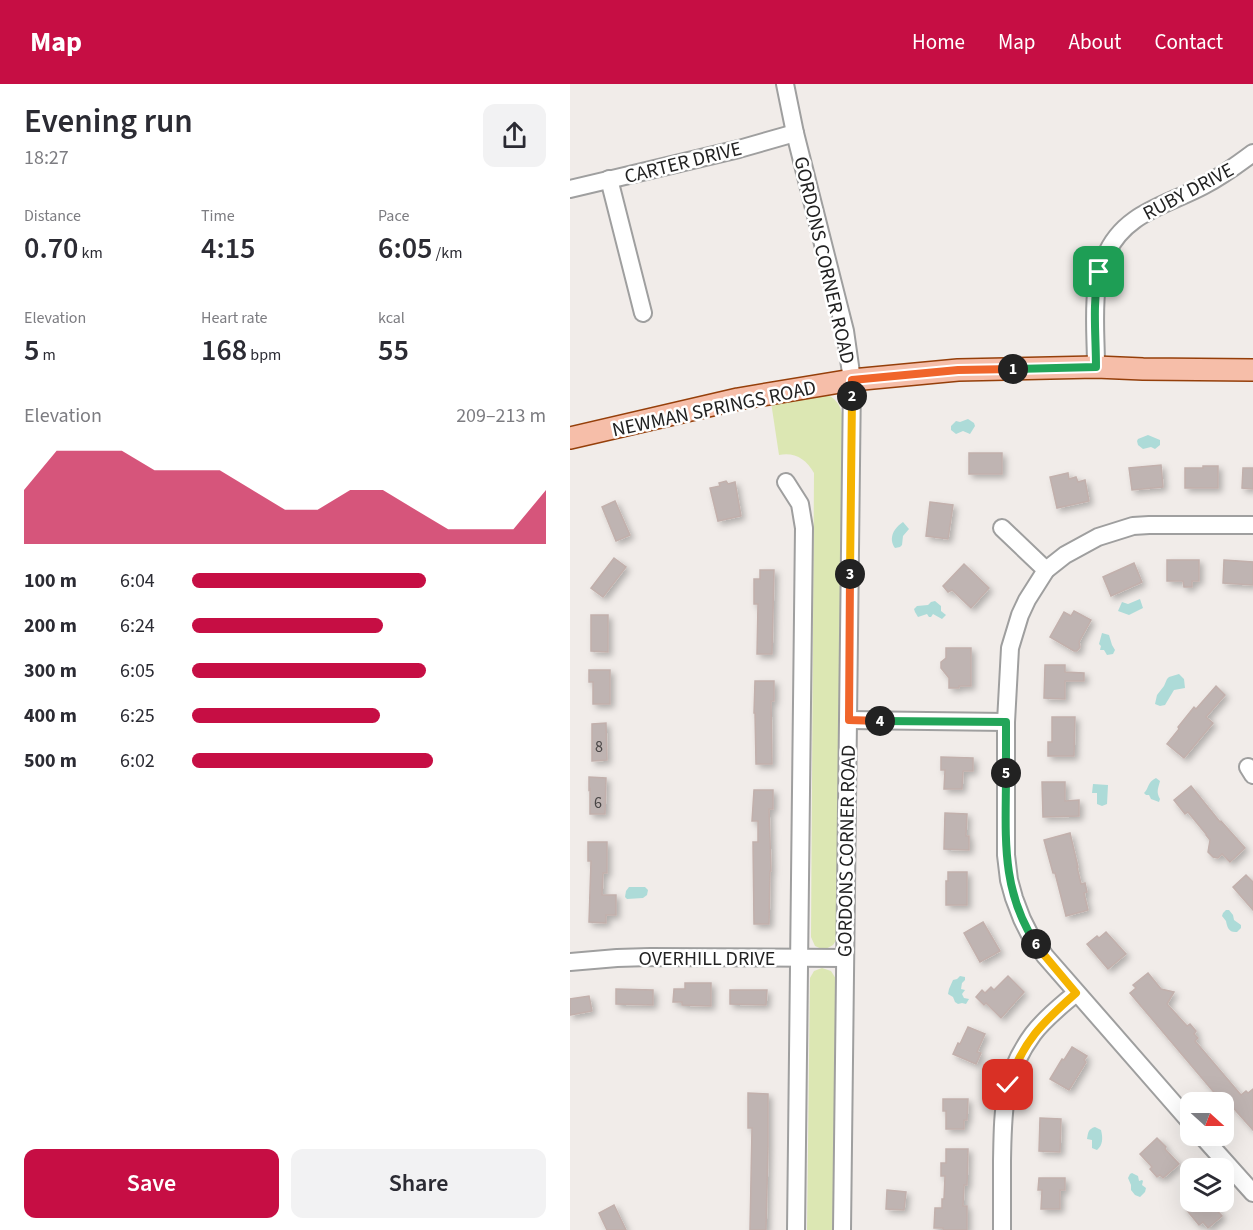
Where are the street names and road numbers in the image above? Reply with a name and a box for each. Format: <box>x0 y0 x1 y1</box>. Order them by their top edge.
street label: CARTER DRIVE <box>622 135 745 191</box>
street label: GORDONS CORNER ROAD <box>787 154 862 367</box>
street label: RUBY DRIVE <box>1138 156 1239 228</box>
street label: NEWMAN SPRINGS ROAD <box>610 374 819 444</box>
street label: GORDONS CORNER ROAD <box>831 745 863 957</box>
street label: OVERHILL DRIVE <box>639 945 775 973</box>

